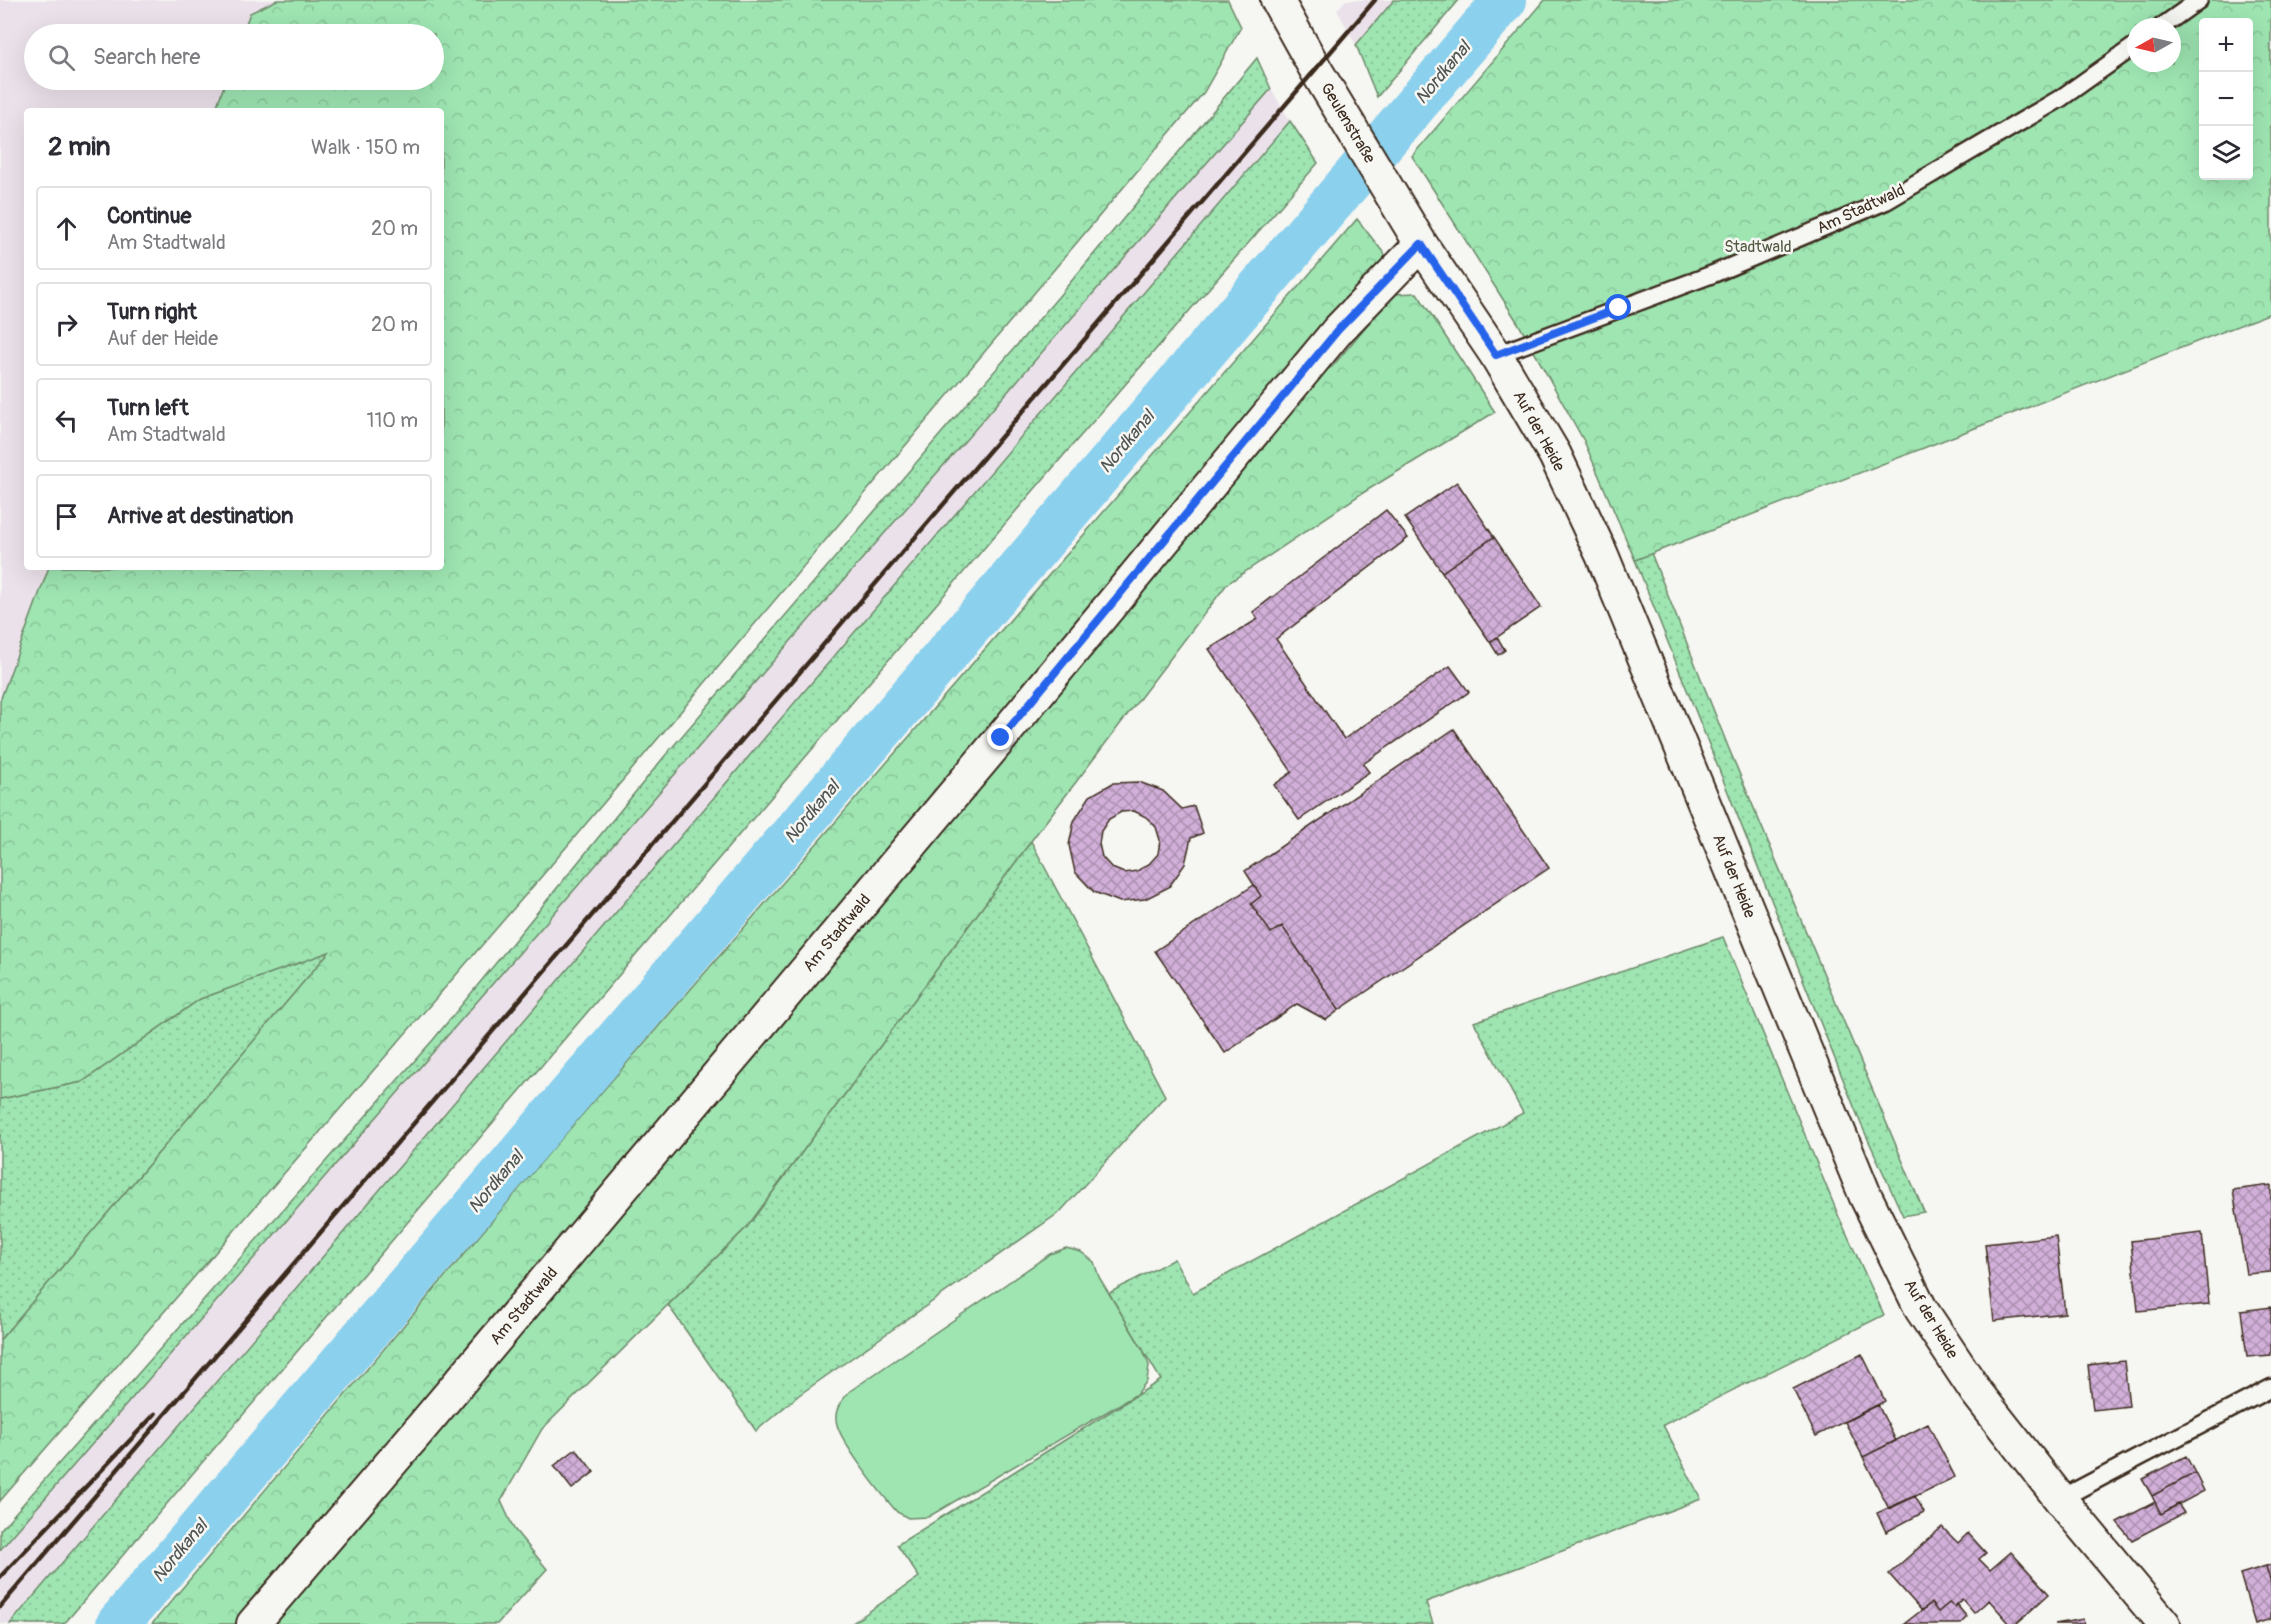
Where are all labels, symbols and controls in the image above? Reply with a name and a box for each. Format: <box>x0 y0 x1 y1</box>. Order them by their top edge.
north arrow <box>2127 18 2181 72</box>
map controls <box>2199 18 2253 180</box>
button: + <box>2199 18 2253 72</box>
search box <box>24 24 444 90</box>
water label: Nordkanal <box>1410 36 1477 109</box>
icon: search <box>45 41 78 74</box>
text: Search here <box>93 43 200 71</box>
button: − <box>2199 72 2253 126</box>
street label: Geulenstraße <box>1316 79 1380 167</box>
button: layers <box>2199 126 2253 180</box>
text: 2 min <box>48 131 110 163</box>
text: Walk · 150 m <box>311 135 420 160</box>
street label: Am Stadtwald <box>1814 180 1908 238</box>
text: Continue <box>107 202 191 230</box>
icon: ahead <box>50 212 83 245</box>
text: 20 m <box>371 216 418 241</box>
text: Am Stadtwald <box>107 230 226 255</box>
park label: Stadtwald <box>1724 237 1792 257</box>
route start <box>1605 294 1631 320</box>
text: Turn right <box>107 298 197 326</box>
icon: right <box>50 308 83 341</box>
text: 20 m <box>371 312 418 337</box>
text: Auf der Heide <box>107 326 218 351</box>
street label: Auf der Heide <box>1509 387 1569 475</box>
text: Turn left <box>107 394 189 422</box>
icon: left <box>50 404 83 437</box>
water label: Nordkanal <box>1094 405 1161 478</box>
text: 110 m <box>367 408 418 433</box>
text: Am Stadtwald <box>107 422 226 447</box>
icon: arrive <box>50 500 83 533</box>
text: Arrive at destination <box>107 502 293 530</box>
route end <box>987 724 1013 750</box>
water label: Nordkanal <box>779 775 846 848</box>
street label: Auf der Heide <box>1708 831 1760 921</box>
street label: Am Stadtwald <box>799 890 875 976</box>
water label: Nordkanal <box>463 1145 530 1218</box>
street label: Am Stadtwald <box>486 1263 562 1349</box>
street label: Auf der Heide <box>1900 1276 1963 1362</box>
water label: Nordkanal <box>147 1514 214 1587</box>

